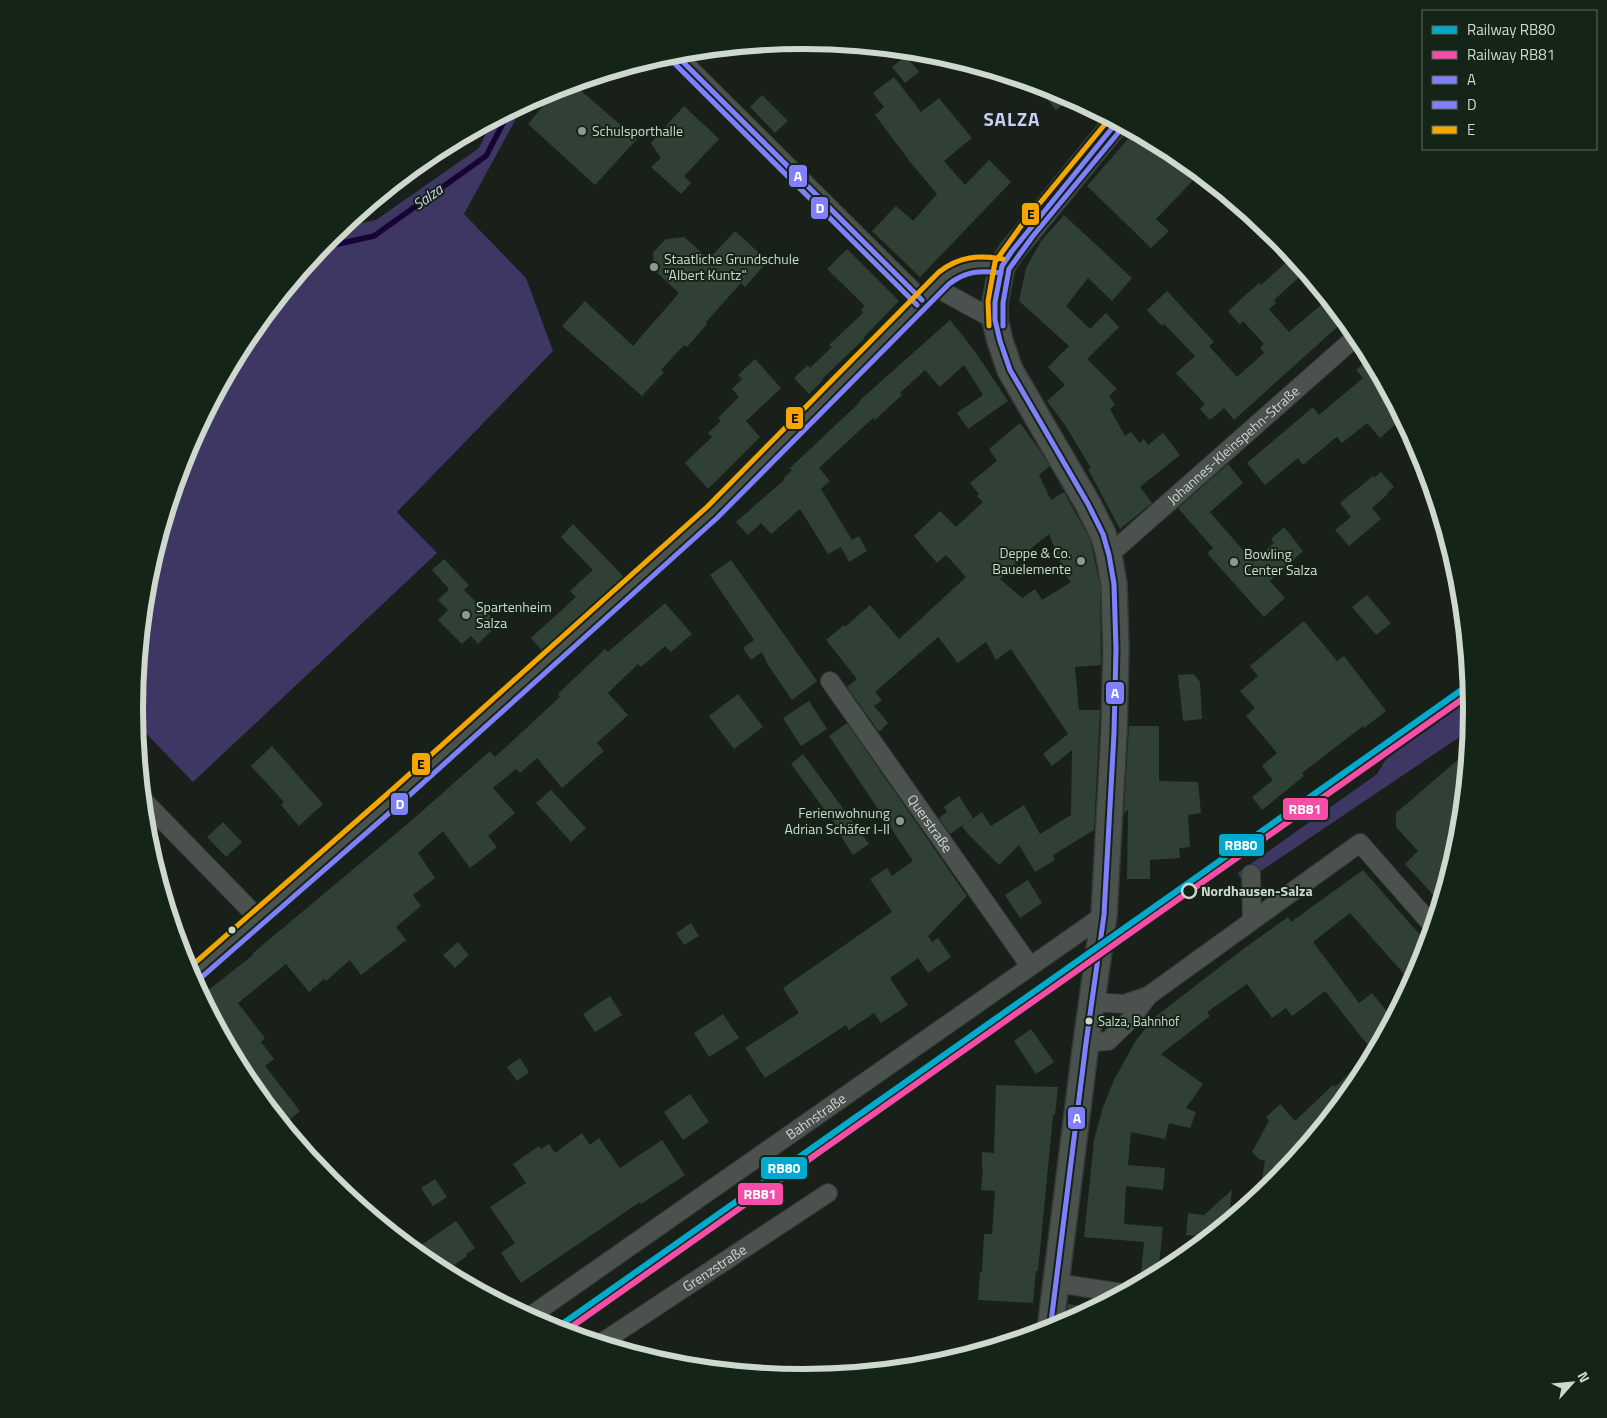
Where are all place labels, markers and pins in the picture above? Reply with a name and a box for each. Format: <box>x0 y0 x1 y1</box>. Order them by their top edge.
place label: Schulsporthalle <box>592 120 683 141</box>
marker: Schulsporthalle <box>576 125 588 137</box>
place label: Staatliche Grundschule "Albert Kuntz" <box>664 248 799 285</box>
marker: Staatliche Grundschule "Albert Kuntz" <box>648 261 660 273</box>
place label: Deppe & Co. Bauelemente <box>992 542 1071 579</box>
place label: Bowling Center Salza <box>1244 543 1317 580</box>
marker: Deppe & Co. Bauelemente <box>1075 555 1087 567</box>
marker: Bowling Center Salza <box>1228 556 1240 568</box>
place label: Spartenheim Salza <box>476 596 552 633</box>
marker: Spartenheim Salza <box>460 609 472 621</box>
place label: Ferienwohnung Adrian Schäfer I-II <box>785 802 890 839</box>
marker: Ferienwohnung Adrian Schäfer I-II <box>894 815 906 827</box>
place label: Nordhausen-Salza <box>1201 880 1313 901</box>
marker: Nordhausen-Salza <box>1181 883 1197 899</box>
unlabelled marker <box>227 925 237 935</box>
place label: Salza, Bahnhof <box>1098 1011 1180 1031</box>
marker: Salza, Bahnhof <box>1084 1016 1094 1026</box>

